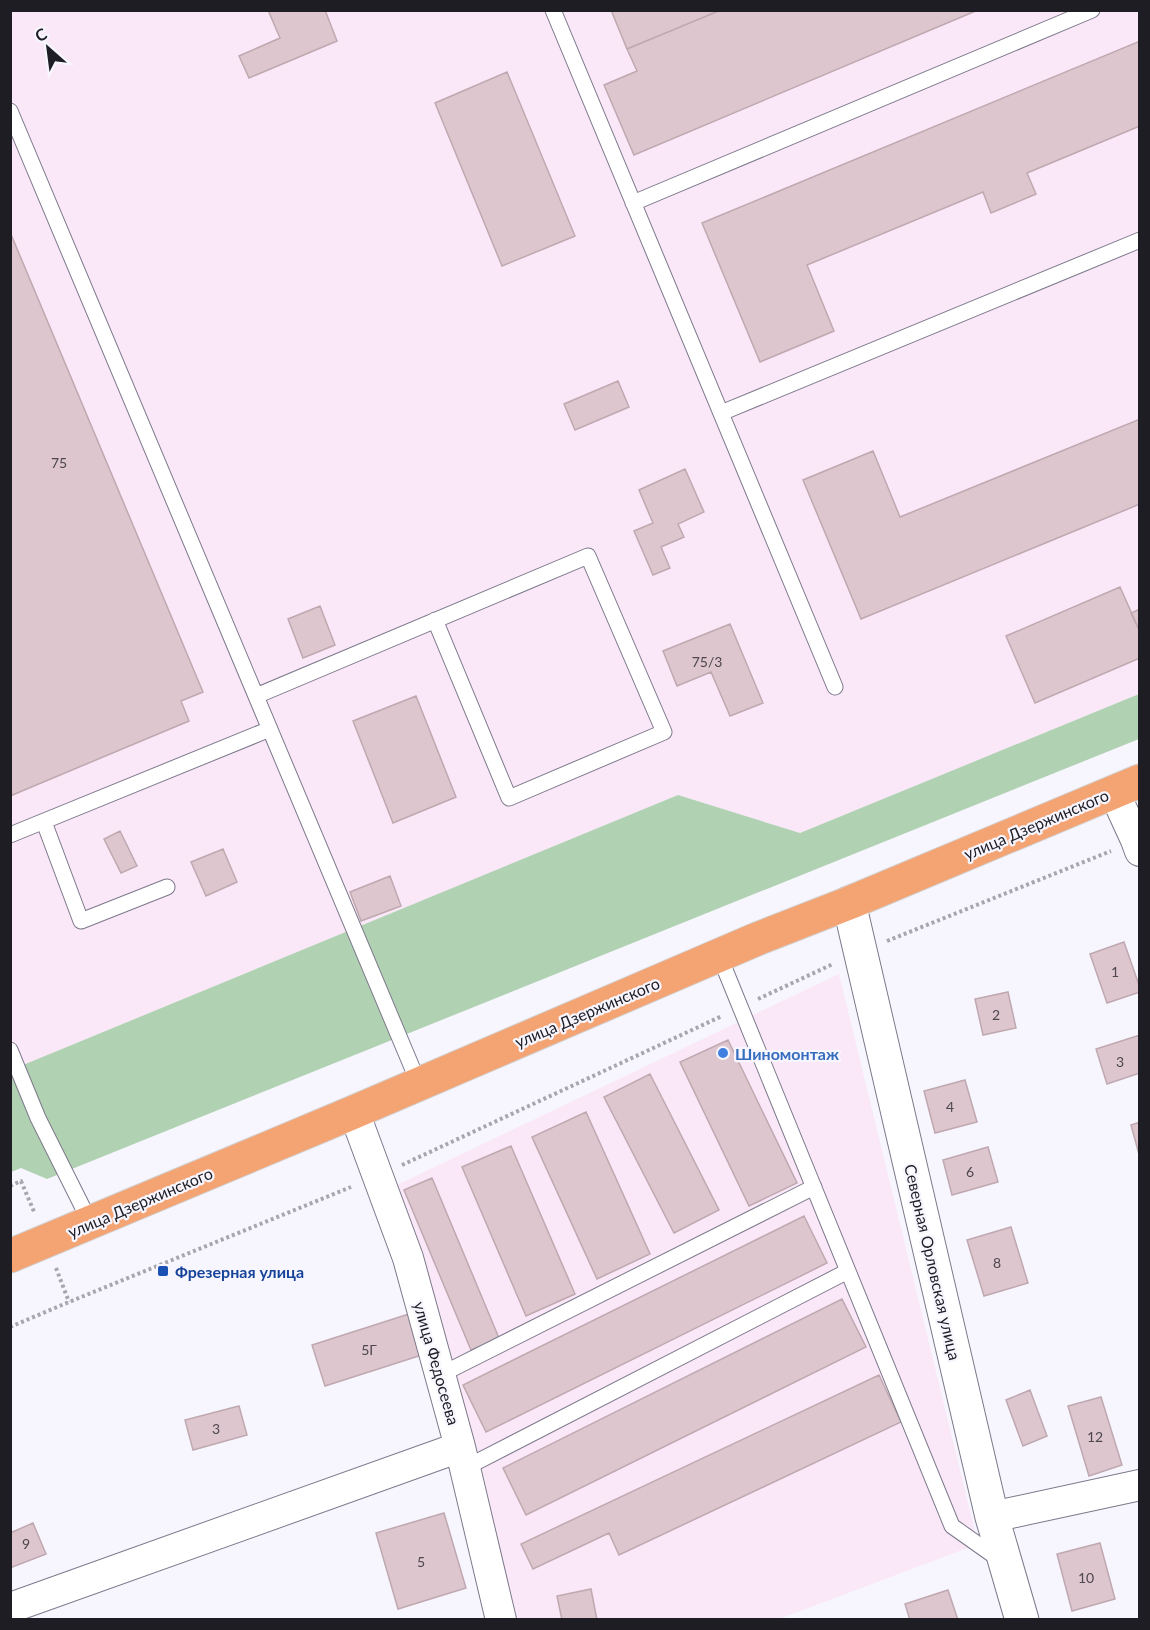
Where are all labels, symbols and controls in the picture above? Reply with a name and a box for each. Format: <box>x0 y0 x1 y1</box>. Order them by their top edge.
north arrow <box>18 18 78 78</box>
text: С <box>32 23 50 45</box>
house number: 75 <box>51 454 67 471</box>
house number: 75/3 <box>692 653 722 670</box>
street label: улица Дзержинского <box>961 785 1111 863</box>
house number: 1 <box>1111 963 1119 980</box>
street label: улица Дзержинского <box>512 973 662 1051</box>
house number: 2 <box>992 1006 1000 1023</box>
place label: Шиномонтаж <box>735 1044 839 1063</box>
marker: Шиномонтаж <box>716 1046 730 1060</box>
house number: 3 <box>1116 1053 1124 1070</box>
house number: 4 <box>946 1098 954 1115</box>
street label: Северная Орловская улица <box>901 1162 965 1362</box>
street label: улица Дзержинского <box>65 1163 215 1241</box>
house number: 6 <box>966 1163 974 1180</box>
house number: 8 <box>993 1254 1001 1271</box>
place label: Фрезерная улица <box>175 1262 304 1281</box>
marker: Фрезерная улица <box>156 1264 170 1278</box>
street label: улица Федосеева <box>410 1299 464 1427</box>
house number: 5Г <box>361 1341 377 1358</box>
house number: 3 <box>212 1420 220 1437</box>
house number: 12 <box>1087 1428 1103 1445</box>
house number: 9 <box>22 1535 30 1552</box>
house number: 5 <box>417 1553 425 1570</box>
house number: 10 <box>1078 1569 1094 1586</box>

